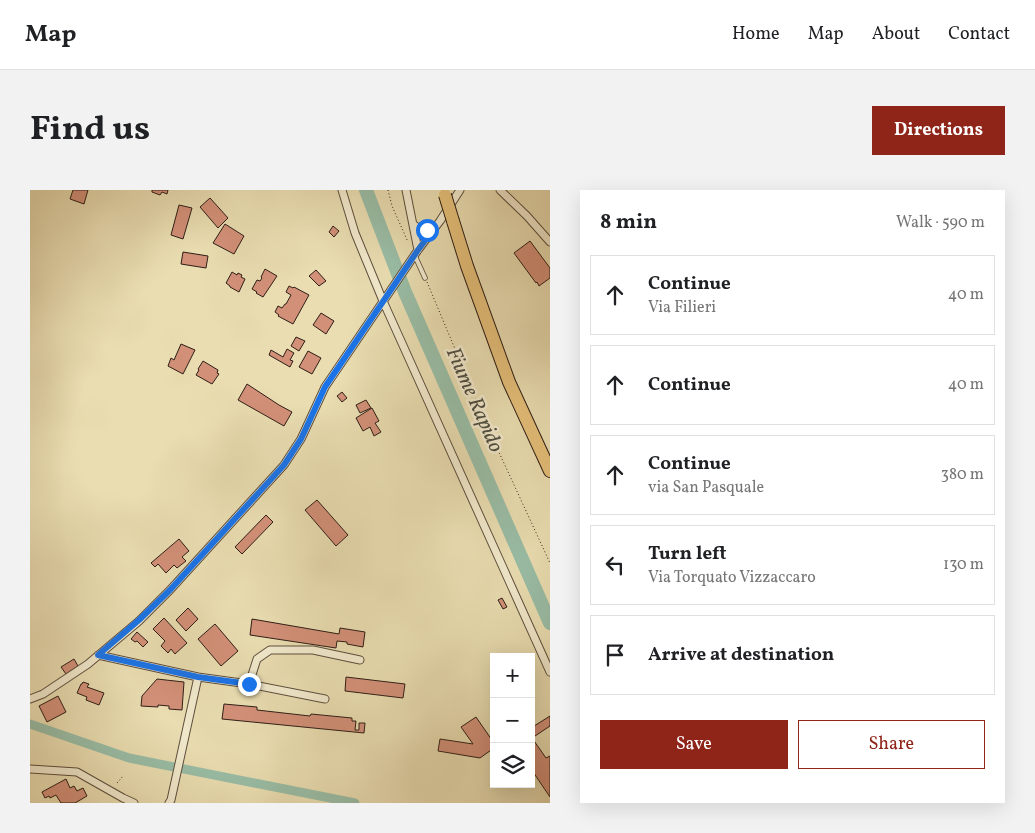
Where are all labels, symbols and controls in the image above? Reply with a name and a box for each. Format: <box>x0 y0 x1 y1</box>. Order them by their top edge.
text: Map <box>25 18 76 52</box>
text: Home <box>732 22 780 47</box>
text: Map <box>808 22 844 47</box>
text: About <box>872 22 920 47</box>
text: Contact <box>948 22 1010 47</box>
text: Find us <box>30 106 150 154</box>
button: Directions <box>872 106 1005 155</box>
text: 8 min <box>600 208 657 237</box>
text: Walk · 590 m <box>896 212 985 234</box>
route start <box>416 219 439 242</box>
text: Continue <box>648 271 731 297</box>
icon: ahead <box>601 281 629 309</box>
text: 40 m <box>948 284 984 306</box>
text: Via Filieri <box>648 297 716 319</box>
water label: Fiume Rapido <box>438 343 510 457</box>
icon: ahead <box>601 371 629 399</box>
text: Continue <box>648 372 731 398</box>
text: 40 m <box>948 374 984 396</box>
text: Continue <box>648 451 731 477</box>
icon: ahead <box>601 461 629 489</box>
text: 380 m <box>941 464 984 486</box>
text: via San Pasquale <box>648 477 764 499</box>
text: Turn left <box>648 541 727 567</box>
icon: left <box>601 551 629 579</box>
text: 130 m <box>943 554 984 576</box>
text: Via Torquato Vizzaccaro <box>648 567 816 589</box>
icon: arrive <box>601 641 629 669</box>
text: Arrive at destination <box>648 642 834 668</box>
map controls <box>490 653 535 788</box>
button: + <box>490 653 535 698</box>
route end <box>238 673 261 696</box>
button: − <box>490 698 535 743</box>
button: Save <box>600 720 788 769</box>
button: Share <box>798 720 985 769</box>
button: layers <box>490 743 535 788</box>

